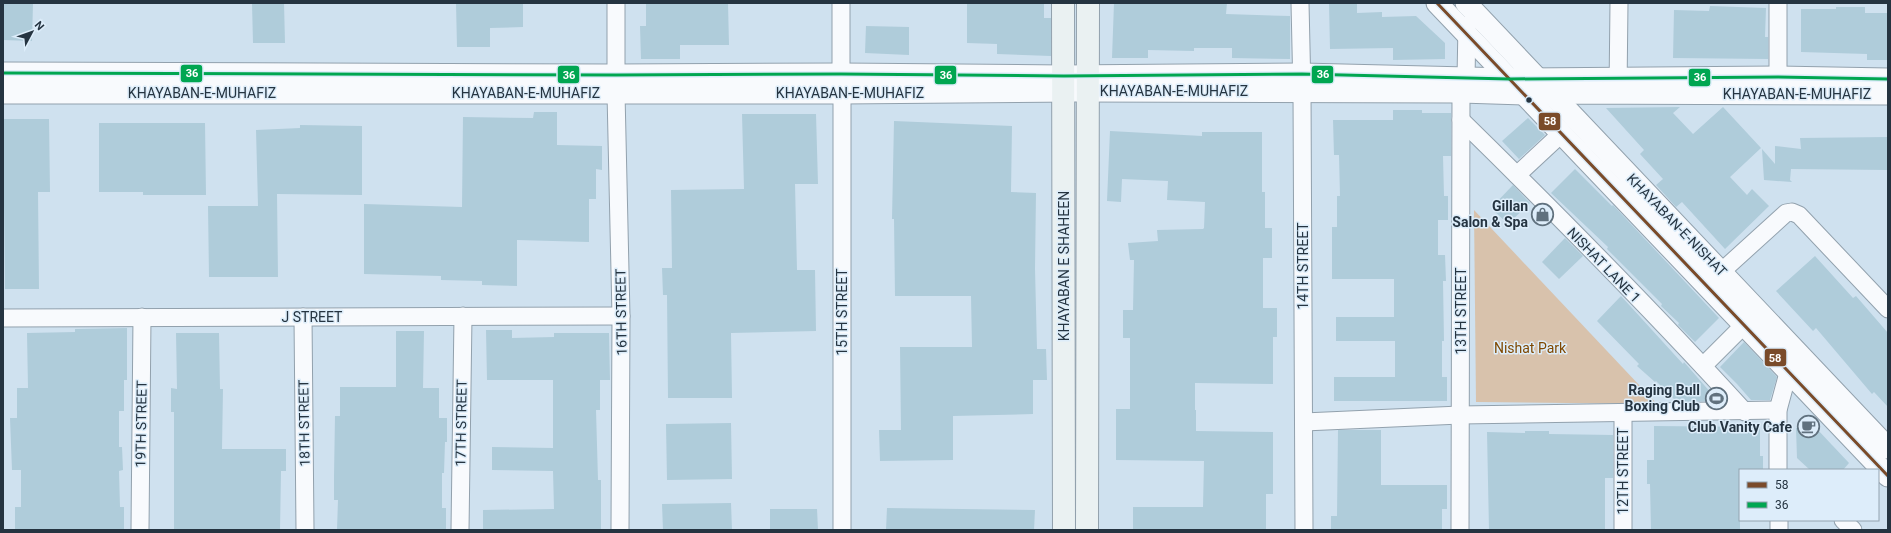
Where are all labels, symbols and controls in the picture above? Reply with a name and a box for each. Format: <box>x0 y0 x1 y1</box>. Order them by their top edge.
north arrow <box>12 12 52 52</box>
text: N <box>32 19 47 33</box>
line badge: 36 <box>180 64 203 83</box>
line badge: 36 <box>557 65 580 84</box>
line badge: 36 <box>934 65 957 85</box>
line badge: 36 <box>1311 65 1334 84</box>
text: 36 <box>186 67 198 80</box>
text: 36 <box>1317 68 1329 81</box>
line badge: 36 <box>1688 68 1711 87</box>
text: 36 <box>563 69 575 82</box>
text: 36 <box>940 69 952 82</box>
text: 36 <box>1694 71 1706 84</box>
street label: KHAYABAN-E-MUHAFIZ <box>1100 83 1248 99</box>
street label: KHAYABAN-E-MUHAFIZ <box>128 85 276 101</box>
street label: KHAYABAN-E-MUHAFIZ <box>452 85 600 101</box>
street label: KHAYABAN-E-MUHAFIZ <box>776 85 924 101</box>
street label: KHAYABAN-E-MUHAFIZ <box>1723 86 1871 102</box>
unlabelled marker <box>1524 95 1534 105</box>
line badge: 58 <box>1538 112 1561 131</box>
text: 58 <box>1544 115 1556 128</box>
street label: KHAYABAN-E-NISHAT <box>1624 170 1731 280</box>
street label: KHAYABAN E SHAHEEN <box>1056 191 1072 341</box>
place label: Gillan Salon & Spa <box>1452 198 1528 230</box>
shop icon: Gillan Salon & Spa <box>1530 201 1556 227</box>
street label: 14TH STREET <box>1295 222 1311 310</box>
street label: NISHAT LANE 1 <box>1564 224 1644 306</box>
street label: 13TH STREET <box>1453 267 1469 355</box>
street label: 16TH STREET <box>612 268 630 356</box>
street label: 15TH STREET <box>834 268 850 356</box>
street label: J STREET <box>282 309 343 325</box>
park label: Nishat Park <box>1494 340 1567 356</box>
line badge: 58 <box>1764 348 1787 367</box>
text: 58 <box>1769 352 1781 365</box>
street label: 18TH STREET <box>295 379 313 467</box>
street label: 17TH STREET <box>452 379 470 467</box>
street label: 19TH STREET <box>132 380 150 468</box>
place label: Raging Bull Boxing Club <box>1625 382 1700 414</box>
sports icon: Raging Bull Boxing Club <box>1703 385 1729 411</box>
cafe icon: Club Vanity Cafe <box>1795 414 1821 440</box>
place label: Club Vanity Cafe <box>1688 419 1792 435</box>
street label: 12TH STREET <box>1615 427 1631 515</box>
legend <box>1739 469 1879 521</box>
text: 58 <box>1775 478 1789 492</box>
text: 36 <box>1775 498 1789 512</box>

